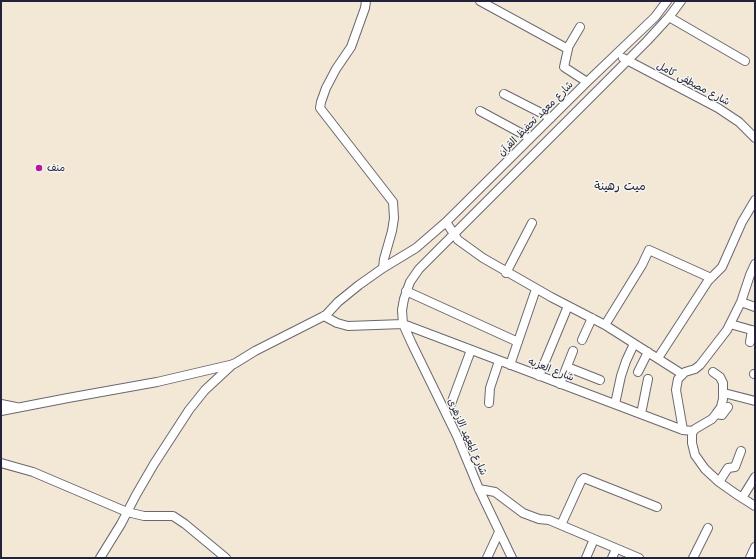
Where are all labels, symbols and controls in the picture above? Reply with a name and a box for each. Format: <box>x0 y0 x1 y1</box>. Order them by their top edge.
street label: شارع مصطفى كامل <box>654 60 732 108</box>
street label: شارع معهد تحفيظ القرآن <box>496 79 576 159</box>
place label: منف <box>47 162 65 174</box>
marker: منف <box>34 163 44 173</box>
district label: ميت رهينة <box>594 180 646 194</box>
street label: شارع العزبه <box>526 356 576 384</box>
street label: شارع المعهد الازهرى <box>445 397 489 477</box>

